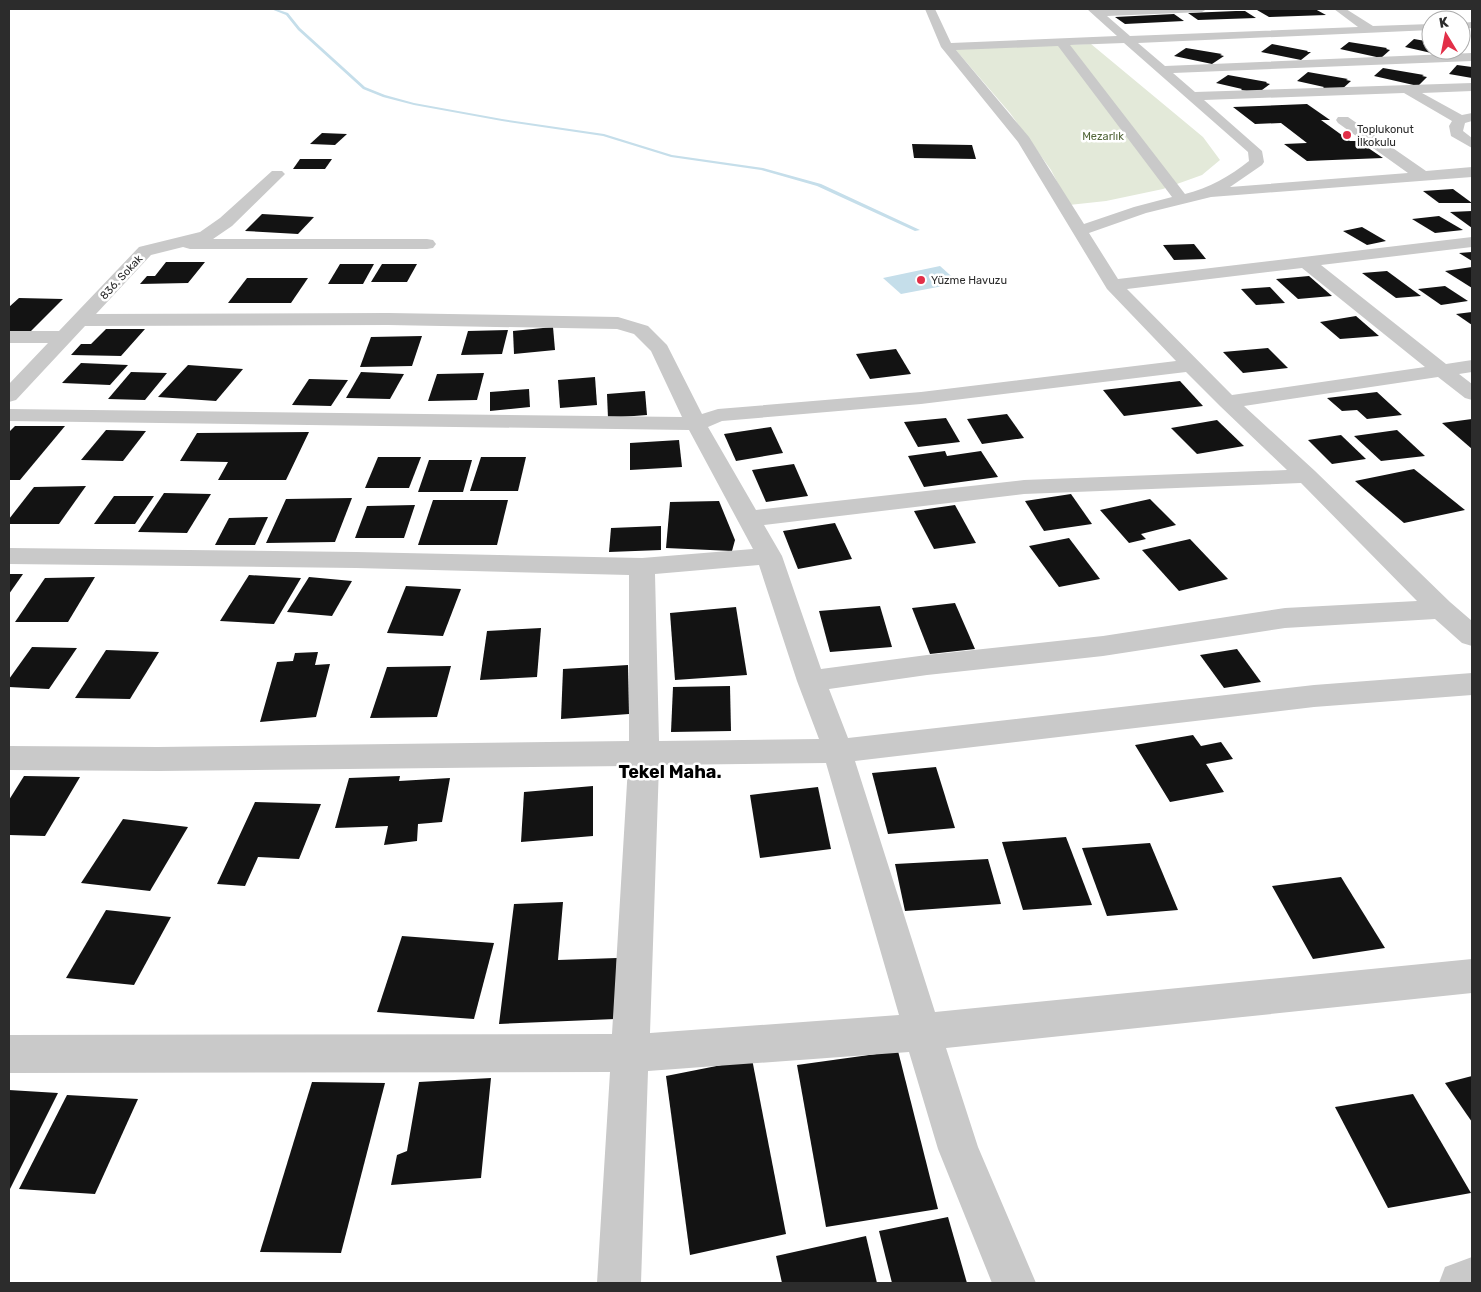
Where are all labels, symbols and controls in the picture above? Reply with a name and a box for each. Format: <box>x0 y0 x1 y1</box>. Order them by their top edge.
north arrow <box>1421 10 1471 60</box>
text: K <box>1438 13 1451 32</box>
place label: Toplukonut İlkokulu <box>1357 123 1414 149</box>
marker: Toplukonut İlkokulu <box>1341 129 1353 141</box>
park label: Mezarlık <box>1082 130 1124 143</box>
street label: 836. Sokak <box>97 252 145 302</box>
marker: Yüzme Havuzu <box>915 274 927 286</box>
place label: Yüzme Havuzu <box>931 274 1007 287</box>
district label: Tekel Maha. <box>618 761 722 783</box>

